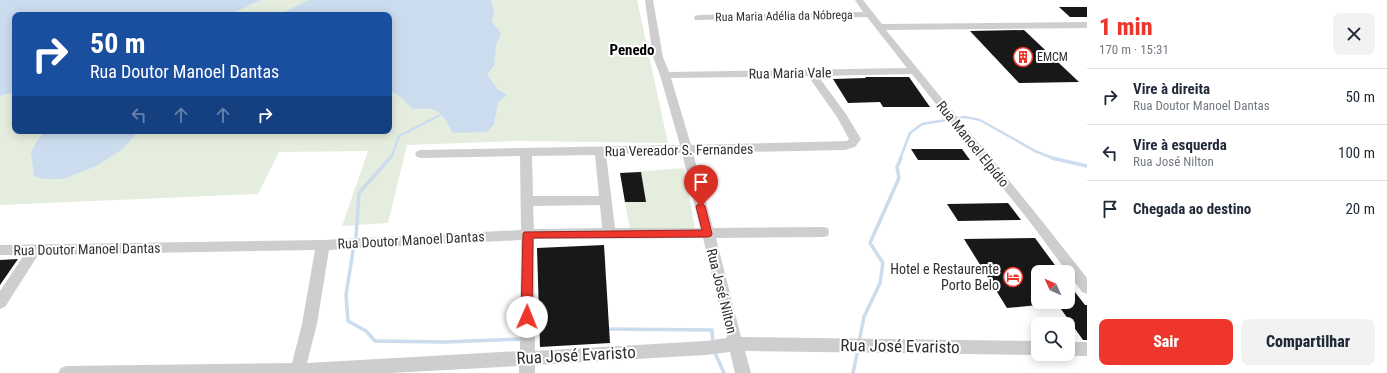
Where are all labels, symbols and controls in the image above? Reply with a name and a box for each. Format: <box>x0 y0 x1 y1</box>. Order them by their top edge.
street label: Rua Maria Adélia da Nóbrega <box>715 8 853 24</box>
text: 1 min <box>1099 13 1153 41</box>
button: close <box>1333 13 1375 55</box>
text: 50 m <box>90 27 146 60</box>
icon: right <box>24 28 76 80</box>
district label: Penedo <box>609 41 655 59</box>
text: 170 m · 15:31 <box>1099 42 1169 57</box>
building icon: EMCM <box>1012 46 1034 68</box>
place label: EMCM <box>1037 50 1068 64</box>
text: Rua Doutor Manoel Dantas <box>90 61 279 82</box>
street label: Rua Maria Vale <box>748 64 832 82</box>
text: Vire à direita <box>1133 80 1210 98</box>
icon: right <box>1099 86 1121 108</box>
text: 50 m <box>1345 88 1375 106</box>
street label: Rua Manoel Elpídio <box>934 98 1012 190</box>
text: Rua Doutor Manoel Dantas <box>1133 98 1270 113</box>
icon: left <box>128 104 150 126</box>
icon: ahead <box>170 104 192 126</box>
icon: ahead <box>212 104 234 126</box>
icon: right <box>254 104 276 126</box>
text: Vire à esquerda <box>1133 136 1227 154</box>
street label: Rua Vereador S. Fernandes <box>604 141 754 159</box>
icon: left <box>1099 142 1121 164</box>
text: 100 m <box>1338 144 1375 162</box>
text: Rua José Nilton <box>1133 154 1214 169</box>
pin <box>684 165 718 206</box>
icon: arrive <box>690 171 712 193</box>
icon: arrive <box>1099 198 1121 220</box>
text: Chegada ao destino <box>1133 200 1251 218</box>
text: 20 m <box>1345 200 1375 218</box>
street label: Rua Doutor Manoel Dantas <box>337 228 485 252</box>
street label: Rua Doutor Manoel Dantas <box>13 240 161 258</box>
street label: Rua José Nilton <box>704 247 740 335</box>
place label: Hotel e Restaurente Porto Belo <box>890 261 999 293</box>
north arrow <box>1031 265 1075 309</box>
map controls <box>1031 265 1075 361</box>
hotel icon: Hotel e Restaurente Porto Belo <box>1002 266 1024 288</box>
position arrow <box>506 296 548 338</box>
button: search <box>1031 317 1075 361</box>
button: Sair <box>1099 319 1233 365</box>
button: Compartilhar <box>1241 319 1375 365</box>
street label: Rua José Evaristo <box>840 335 960 357</box>
street label: Rua José Evaristo <box>516 342 636 368</box>

